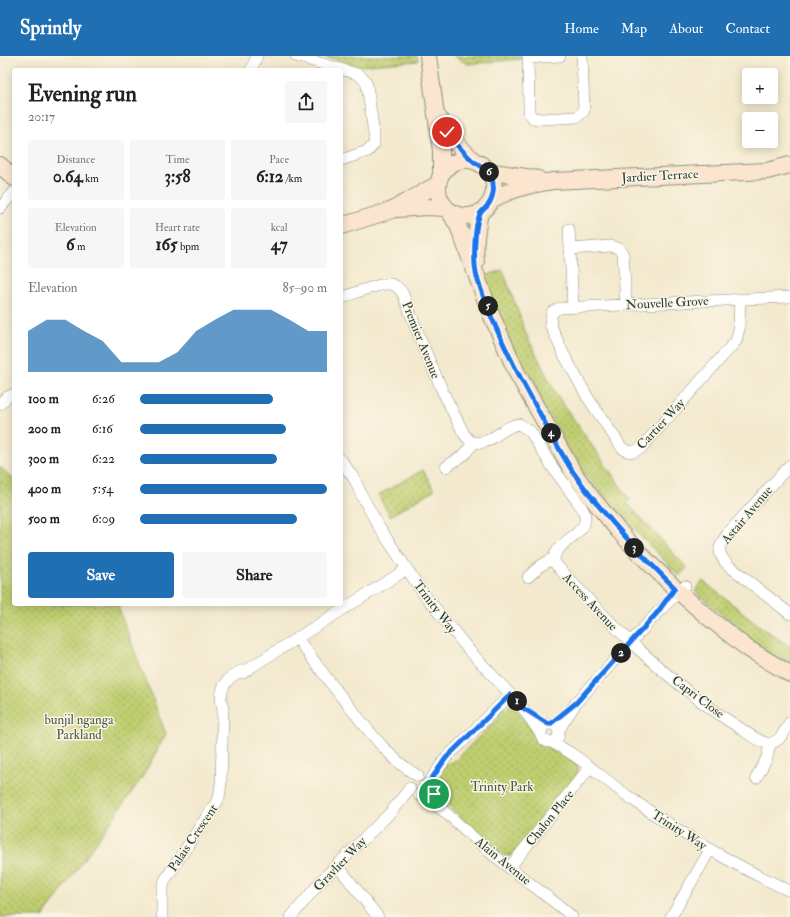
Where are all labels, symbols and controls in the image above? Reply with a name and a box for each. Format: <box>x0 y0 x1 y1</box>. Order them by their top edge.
text: Sprintly <box>20 16 81 40</box>
text: Home <box>564 20 599 37</box>
text: Map <box>621 20 647 37</box>
text: About <box>669 20 703 37</box>
text: Contact <box>725 20 770 37</box>
map controls <box>742 68 778 148</box>
button: + <box>742 68 778 104</box>
text: Evening run <box>28 80 137 108</box>
button: share <box>285 81 327 123</box>
text: 20:17 <box>28 109 55 125</box>
button: − <box>742 112 778 148</box>
pin <box>430 115 464 149</box>
icon: check <box>436 121 458 143</box>
text: Distance <box>57 153 95 166</box>
text: Time <box>165 153 190 166</box>
text: Pace <box>269 153 289 166</box>
pin: 6 <box>479 162 499 182</box>
text: 6 <box>486 165 492 178</box>
text: 0.64 <box>53 166 83 187</box>
text: 3:58 <box>164 166 191 187</box>
text: 6:12 <box>256 166 283 187</box>
street label: Jardier Terrace <box>620 166 699 186</box>
text: km <box>83 172 99 185</box>
text: /km <box>283 172 302 185</box>
text: Elevation <box>55 221 97 234</box>
text: Heart rate <box>155 221 200 234</box>
text: kcal <box>271 221 288 234</box>
text: 6 <box>66 234 75 255</box>
text: 165 <box>156 234 178 255</box>
text: 47 <box>271 234 287 255</box>
text: m <box>75 240 86 253</box>
text: bpm <box>178 240 199 253</box>
text: Elevation <box>28 280 78 296</box>
text: 85–90 m <box>282 280 327 296</box>
street label: Nouvelle Grove <box>625 293 709 313</box>
pin: 5 <box>478 296 498 316</box>
street label: Premier Avenue <box>398 299 444 381</box>
text: 5 <box>486 299 490 312</box>
text: 100 m <box>28 391 59 407</box>
text: 6:26 <box>92 391 115 407</box>
street label: Cartier Way <box>634 395 689 453</box>
text: 200 m <box>28 421 61 437</box>
text: 6:16 <box>92 421 113 437</box>
pin: 4 <box>541 423 561 443</box>
text: 4 <box>548 426 554 439</box>
text: 300 m <box>28 451 59 467</box>
text: 6:22 <box>92 451 115 467</box>
text: 400 m <box>28 481 61 497</box>
text: 5:54 <box>92 481 113 497</box>
street label: Astair Avenue <box>717 482 776 548</box>
text: 500 m <box>28 511 60 527</box>
text: 6:09 <box>92 511 115 527</box>
pin: 3 <box>624 538 644 558</box>
text: 3 <box>632 541 636 554</box>
button: Save <box>28 552 174 598</box>
button: Share <box>182 552 327 598</box>
street label: Access Avenue <box>558 569 621 635</box>
street label: Trinity Way <box>409 577 460 638</box>
pin: 2 <box>611 643 631 663</box>
text: 2 <box>618 646 624 659</box>
street label: Capri Close <box>668 672 728 723</box>
pin: 1 <box>507 691 527 711</box>
text: 1 <box>515 694 519 707</box>
park label: bunjil nganga Parkland <box>44 712 114 743</box>
pin <box>417 777 451 811</box>
park label: Trinity Park <box>471 779 534 796</box>
icon: arrive <box>423 783 445 805</box>
street label: Chalon Place <box>523 786 578 849</box>
street label: Palais Crescent <box>165 801 221 875</box>
street label: Trinity Way <box>648 806 710 855</box>
street label: Gravlier Way <box>310 833 371 895</box>
street label: Alain Avenue <box>471 833 535 889</box>

